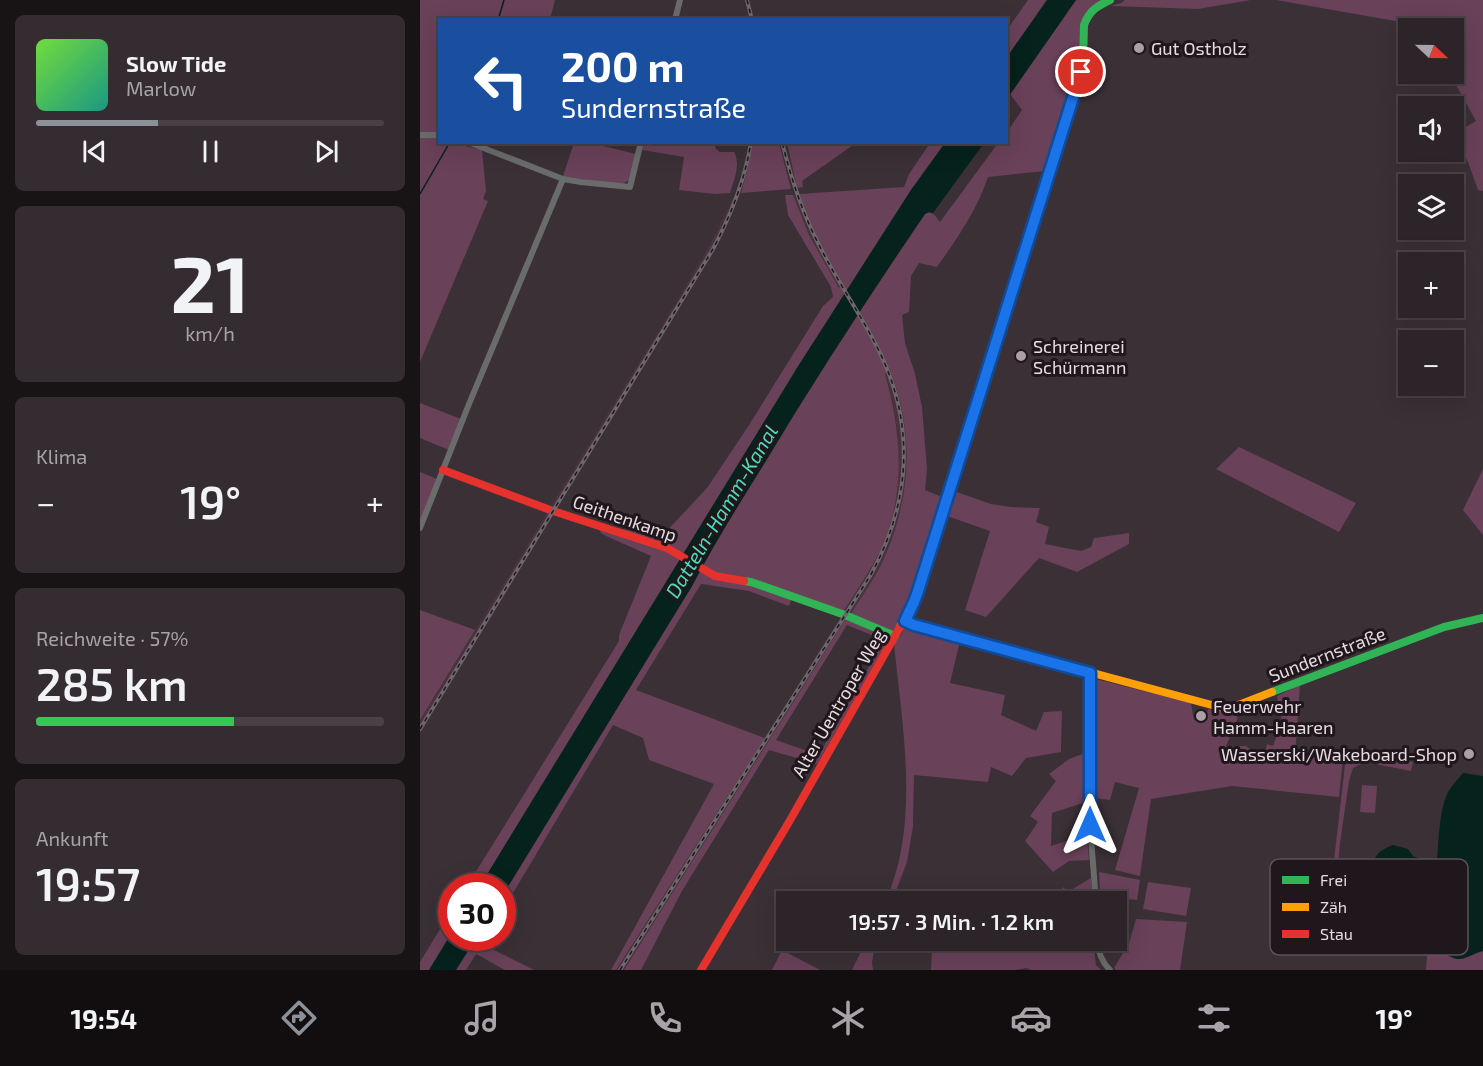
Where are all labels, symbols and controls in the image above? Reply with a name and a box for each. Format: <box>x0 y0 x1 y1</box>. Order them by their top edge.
north arrow <box>1398 18 1464 84</box>
map controls <box>1398 18 1464 396</box>
place label: Gut Ostholz <box>1151 37 1247 59</box>
text: 200 m <box>561 40 684 90</box>
marker: Gut Ostholz <box>1132 41 1146 55</box>
icon: left <box>462 42 540 120</box>
pin <box>1055 46 1106 97</box>
text: Slow Tide <box>126 50 226 76</box>
icon: arrive <box>1064 55 1097 88</box>
text: Marlow <box>126 76 196 100</box>
text: Sundernstraße <box>561 91 746 123</box>
button: sound <box>1398 96 1464 162</box>
icon: previous <box>78 135 111 168</box>
icon: pause <box>194 135 227 168</box>
icon: next <box>310 135 343 168</box>
button: layers <box>1398 174 1464 240</box>
text: 21 <box>170 235 250 329</box>
button: + <box>1398 252 1464 318</box>
text: km/h <box>185 321 235 345</box>
button: − <box>1398 330 1464 396</box>
place label: Schreinerei Schürmann <box>1033 335 1126 378</box>
marker: Schreinerei Schürmann <box>1014 349 1028 363</box>
water label: Datteln-Hamm-Kanal <box>660 420 782 602</box>
text: Klima <box>36 444 87 468</box>
text: 19° <box>180 474 241 528</box>
text: − <box>36 482 55 522</box>
text: + <box>366 482 384 522</box>
street label: Geithenkamp <box>570 490 680 546</box>
street label: Sundernstraße <box>1265 622 1389 686</box>
street label: Alter Uentroper Weg <box>787 625 889 781</box>
text: Reichweite · 57% <box>36 626 188 650</box>
text: 285 km <box>36 656 188 710</box>
place label: Feuerwehr Hamm-Haaren <box>1213 695 1333 738</box>
marker: Feuerwehr Hamm-Haaren <box>1194 709 1208 723</box>
place label: Wasserski/Wakeboard-Shop <box>1221 743 1457 765</box>
marker: Wasserski/Wakeboard-Shop <box>1462 747 1476 761</box>
position arrow <box>1058 793 1122 857</box>
text: Ankunft <box>36 826 108 850</box>
text: 19:57 <box>36 856 140 910</box>
legend <box>1270 859 1468 955</box>
text: Frei <box>1320 870 1347 889</box>
speed limit sign: 30 <box>438 873 516 951</box>
text: Zäh <box>1320 897 1347 916</box>
text: 19:57 · 3 Min. · 1.2 km <box>849 908 1054 934</box>
text: Stau <box>1320 924 1353 943</box>
icon: directions <box>278 997 320 1039</box>
icon: music <box>461 997 503 1039</box>
icon: phone <box>644 997 686 1039</box>
icon: climate <box>827 997 869 1039</box>
icon: car <box>1010 997 1052 1039</box>
icon: filters <box>1193 997 1235 1039</box>
text: 19:54 <box>70 1002 137 1034</box>
text: 19° <box>1376 1002 1412 1034</box>

